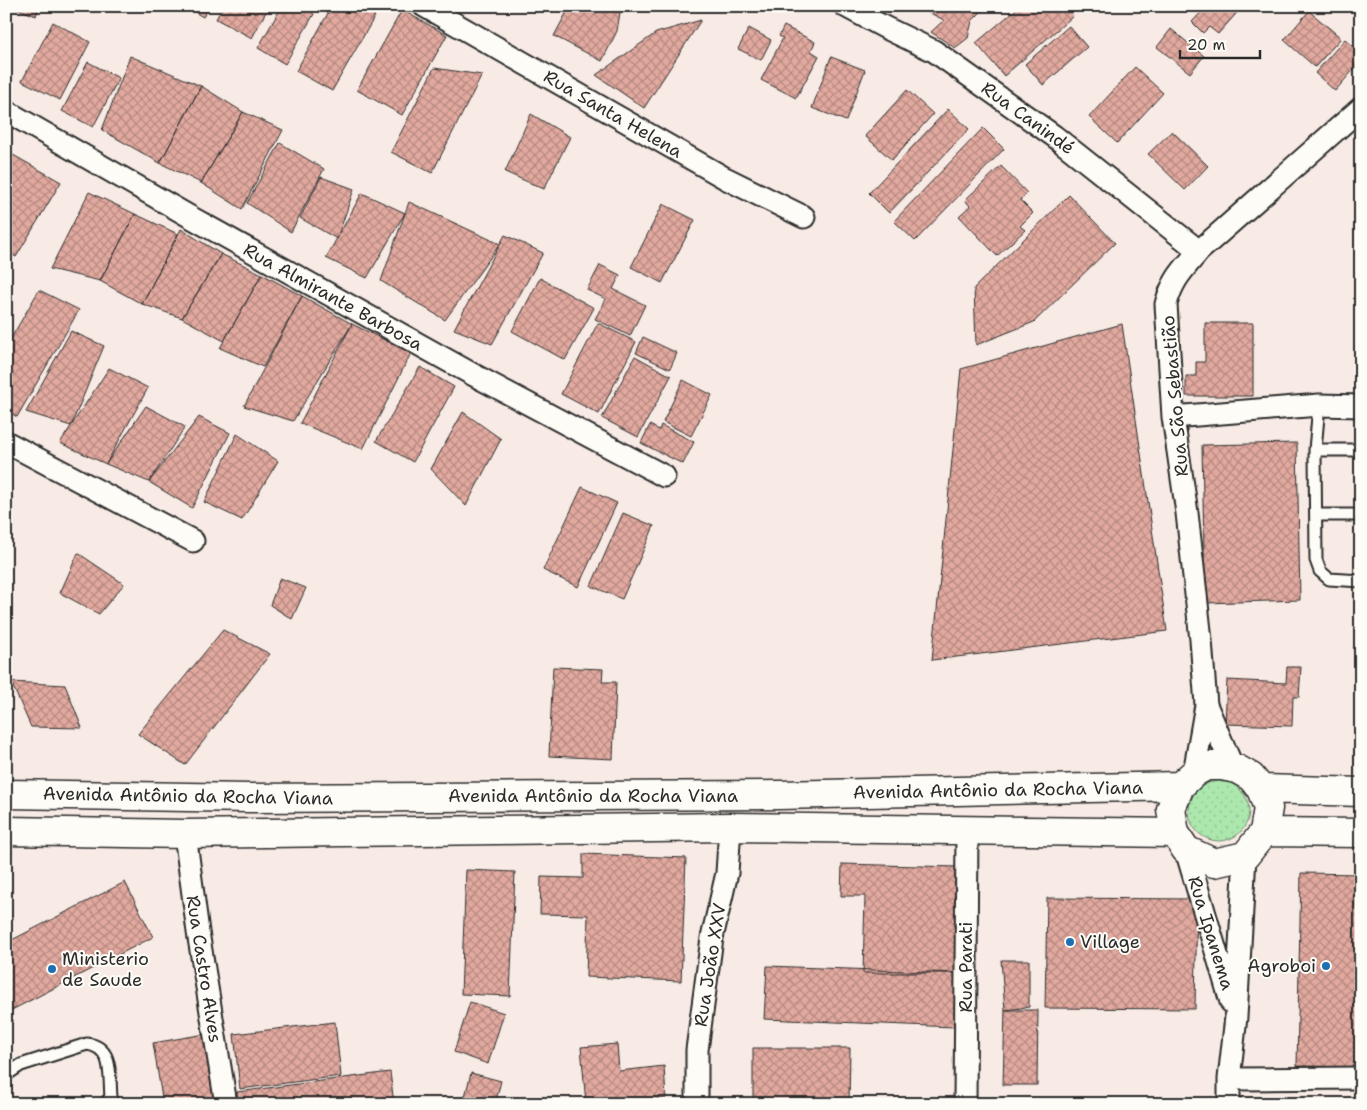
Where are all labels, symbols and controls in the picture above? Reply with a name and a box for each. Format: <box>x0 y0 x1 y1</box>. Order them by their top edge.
scale bar <box>1180 28 1260 60</box>
text: 20 m <box>1187 35 1226 55</box>
street label: Rua Santa Helena <box>539 64 687 164</box>
street label: Rua Canindé <box>977 76 1079 160</box>
street label: Rua Almirante Barbosa <box>239 238 427 356</box>
street label: Rua São Sebastião <box>1156 314 1194 478</box>
street label: Avenida Antônio da Rocha Viana <box>853 775 1143 805</box>
street label: Avenida Antônio da Rocha Viana <box>43 781 333 811</box>
street label: Avenida Antônio da Rocha Viana <box>448 784 738 808</box>
street label: Rua Ipanema <box>1182 873 1240 993</box>
street label: Rua Castro Alves <box>181 894 227 1044</box>
street label: Rua João XXV <box>688 902 732 1028</box>
street label: Rua Parati <box>954 922 978 1012</box>
place label: Village <box>1080 930 1140 954</box>
marker: Village <box>1064 936 1076 948</box>
place label: Ministerio de Saude <box>62 947 149 992</box>
place label: Agroboi <box>1247 954 1316 978</box>
marker: Agroboi <box>1320 960 1332 972</box>
marker: Ministerio de Saude <box>46 963 58 975</box>

